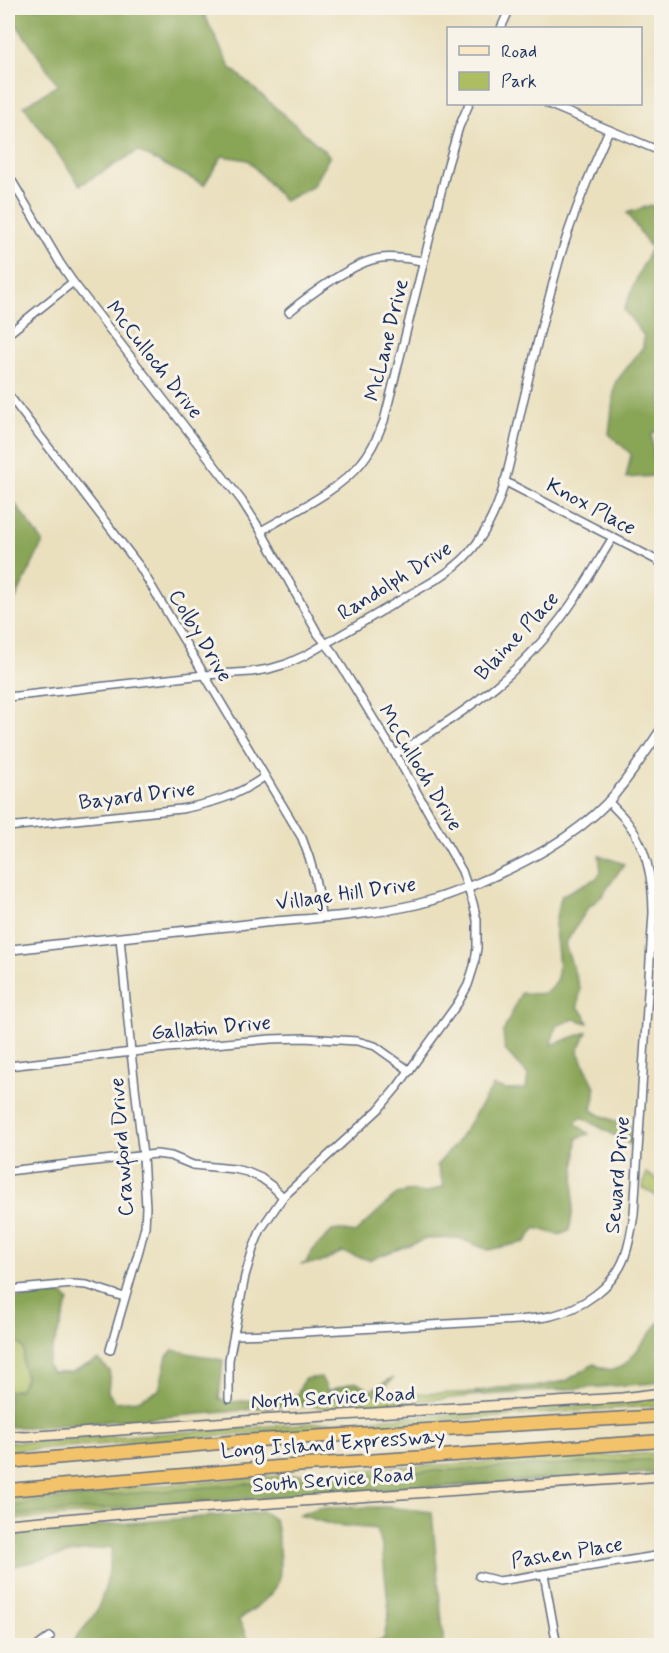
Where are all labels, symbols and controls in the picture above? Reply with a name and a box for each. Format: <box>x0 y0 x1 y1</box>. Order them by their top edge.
legend <box>447 27 642 105</box>
text: Road <box>501 40 537 64</box>
text: Park <box>501 70 537 94</box>
street label: McLane Drive <box>358 276 416 404</box>
street label: McCulloch Drive <box>99 295 209 425</box>
street label: Knox Place <box>541 472 641 542</box>
street label: Randolph Drive <box>332 535 458 627</box>
street label: Colby Drive <box>161 585 239 687</box>
street label: Blaine Place <box>468 585 566 687</box>
street label: McCulloch Drive <box>371 700 469 836</box>
street label: Bayard Drive <box>77 775 197 817</box>
street label: Village Hill Drive <box>274 870 418 918</box>
street label: Gallatin Drive <box>150 1009 272 1047</box>
street label: Crawford Drive <box>103 1076 143 1217</box>
street label: Seward Drive <box>599 1115 637 1235</box>
street label: North Service Road <box>250 1380 416 1416</box>
street label: Long Island Expressway <box>220 1422 446 1467</box>
street label: South Service Road <box>251 1460 415 1500</box>
street label: Pashen Place <box>509 1530 625 1576</box>

